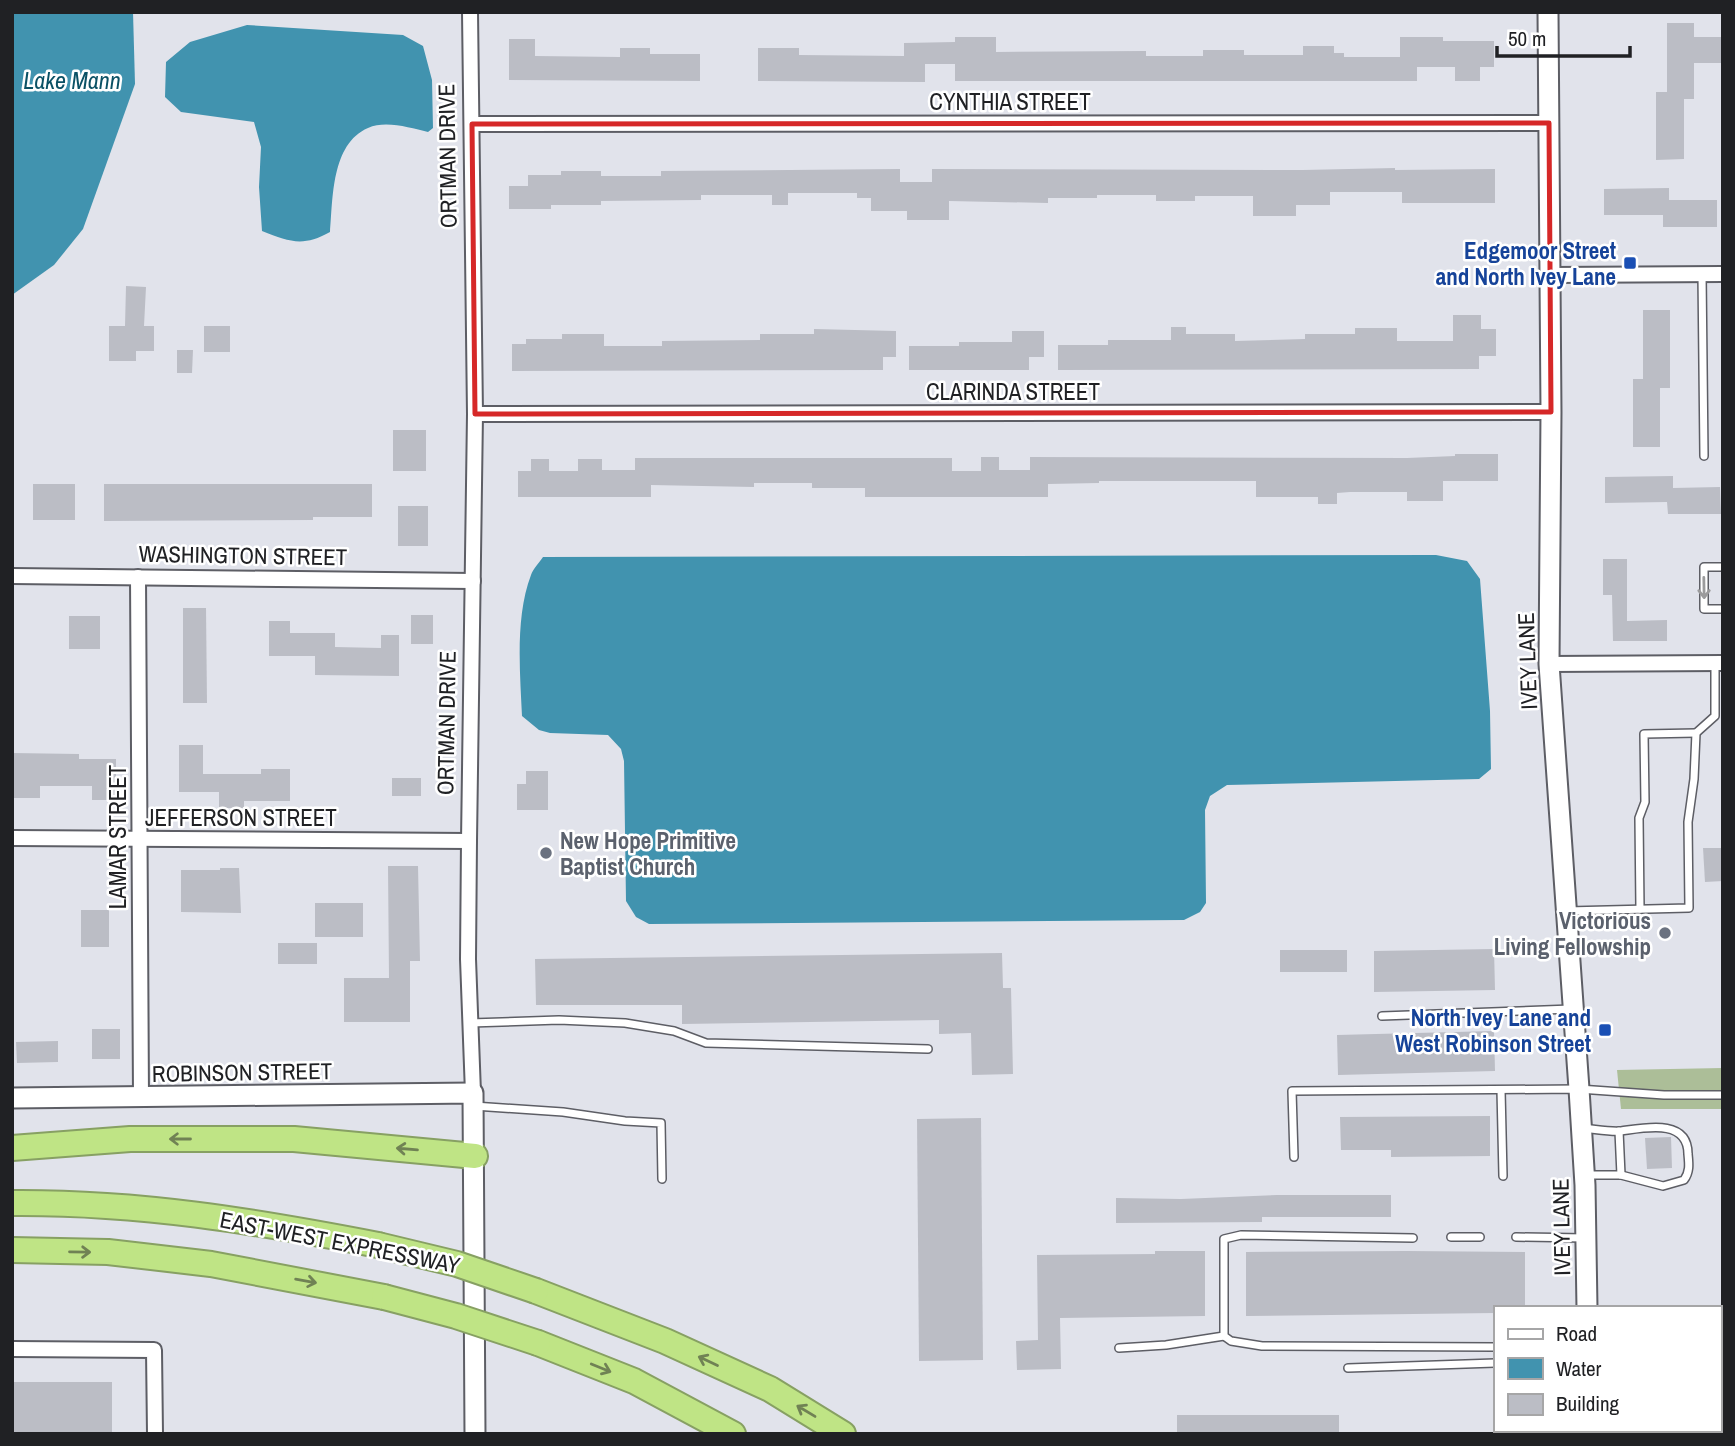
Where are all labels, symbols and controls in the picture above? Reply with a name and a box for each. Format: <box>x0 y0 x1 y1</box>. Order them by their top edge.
scale bar <box>1497 14 1630 58</box>
text: 50 m <box>1508 24 1546 53</box>
water label: Lake Mann <box>23 64 121 96</box>
street label: ORTMAN DRIVE <box>430 84 464 228</box>
street label: CYNTHIA STREET <box>929 86 1091 117</box>
place label: Edgemoor Street and North Ivey Lane <box>1436 235 1616 292</box>
marker: Edgemoor Street and North Ivey Lane <box>1622 255 1638 271</box>
street label: CLARINDA STREET <box>926 376 1100 407</box>
street label: WASHINGTON STREET <box>138 538 348 572</box>
one-way arrow <box>1697 576 1711 599</box>
street label: IVEY LANE <box>1510 612 1544 710</box>
street label: ORTMAN DRIVE <box>429 651 463 795</box>
street label: LAMAR STREET <box>102 764 133 909</box>
street label: JEFFERSON STREET <box>145 802 337 833</box>
place label: New Hope Primitive Baptist Church <box>560 825 736 882</box>
marker: New Hope Primitive Baptist Church <box>538 845 554 861</box>
place label: Victorious Living Fellowship <box>1494 905 1651 962</box>
marker: Victorious Living Fellowship <box>1657 925 1673 941</box>
place label: North Ivey Lane and West Robinson Street <box>1395 1002 1591 1059</box>
marker: North Ivey Lane and West Robinson Street <box>1597 1022 1613 1038</box>
street label: ROBINSON STREET <box>152 1055 333 1089</box>
one-way arrow <box>168 1132 191 1146</box>
one-way arrow <box>396 1143 418 1156</box>
street label: IVEY LANE <box>1545 1178 1577 1276</box>
street label: EAST-WEST EXPRESSWAY <box>217 1204 463 1281</box>
one-way arrow <box>69 1245 92 1258</box>
one-way arrow <box>294 1275 317 1288</box>
legend <box>1494 1306 1721 1432</box>
text: Road <box>1556 1319 1597 1348</box>
one-way arrow <box>697 1354 719 1367</box>
text: Water <box>1556 1354 1602 1383</box>
one-way arrow <box>590 1362 612 1375</box>
text: Building <box>1556 1389 1620 1418</box>
one-way arrow <box>797 1404 817 1418</box>

